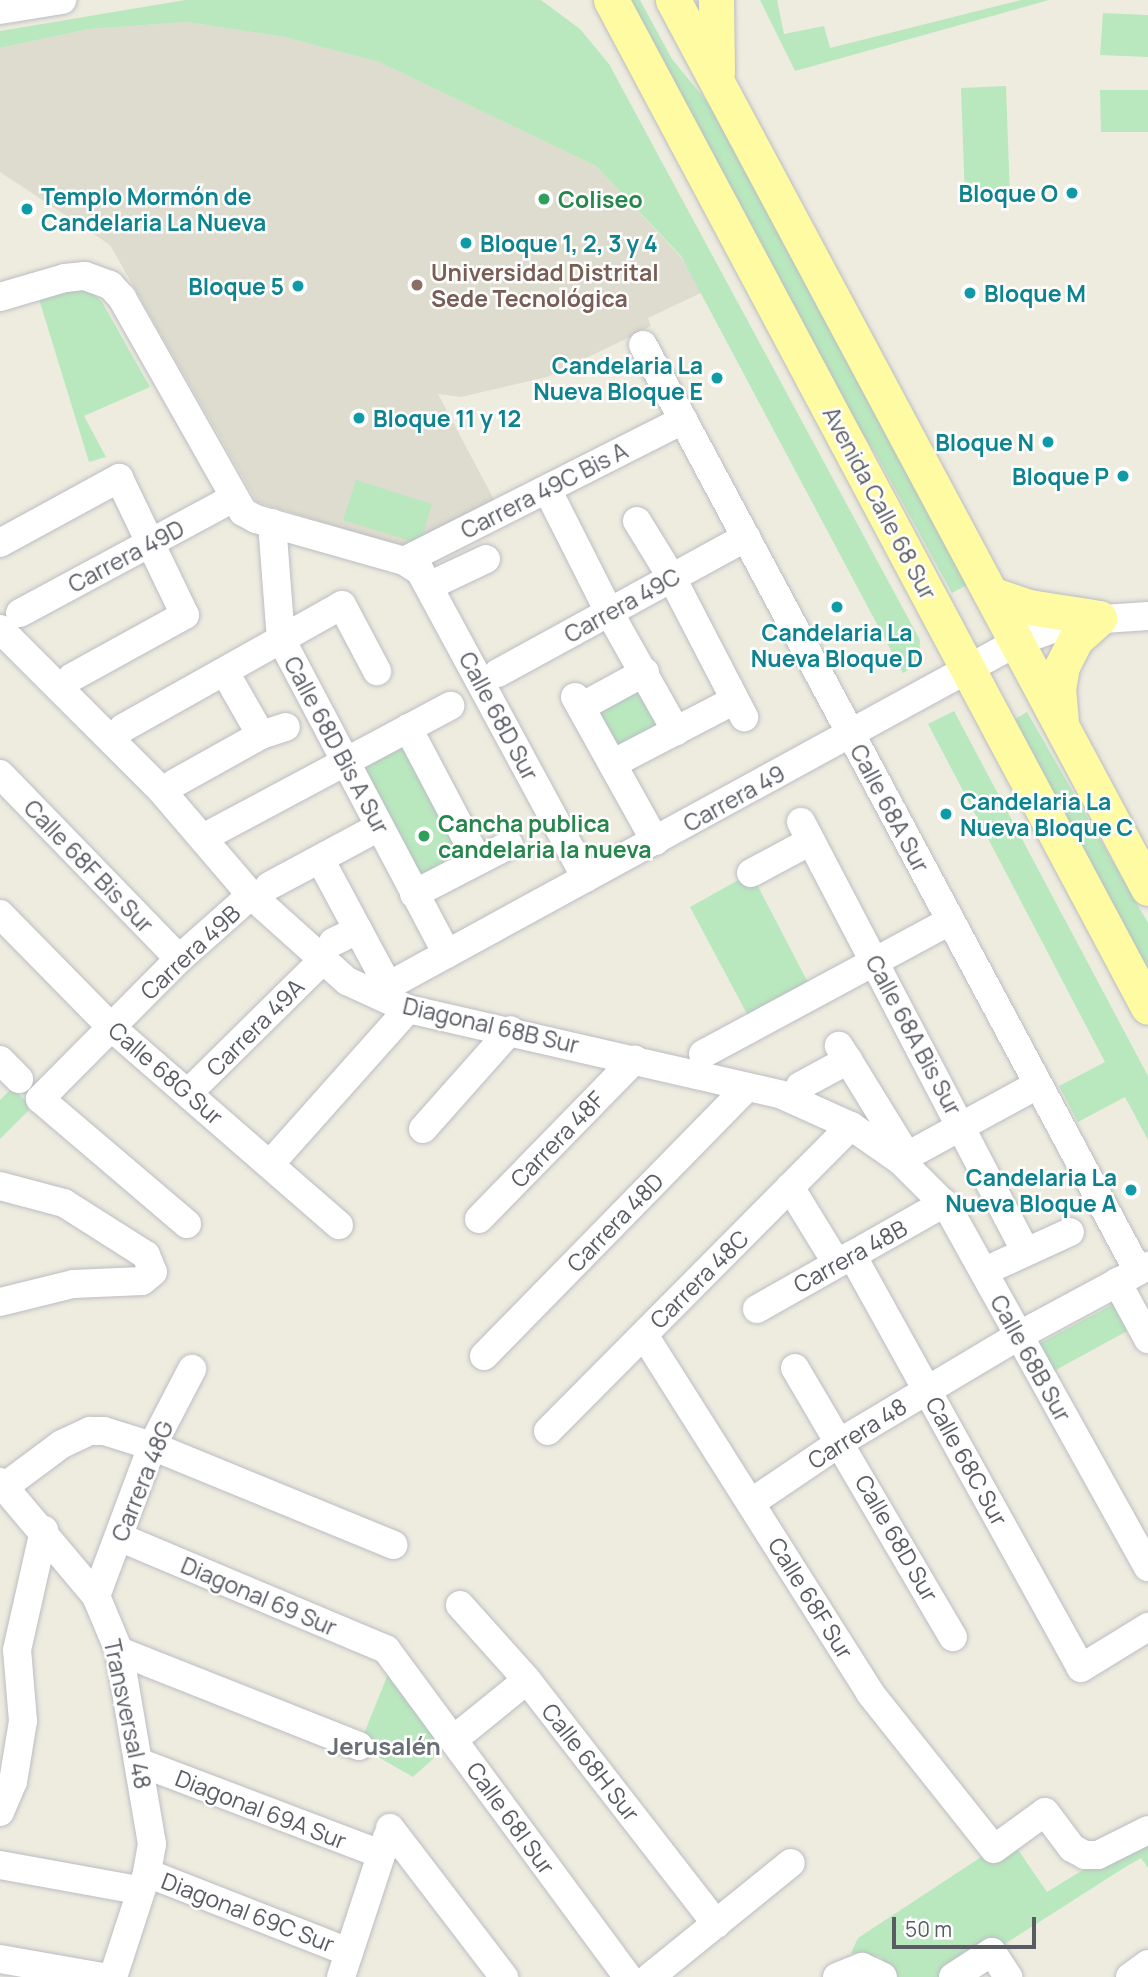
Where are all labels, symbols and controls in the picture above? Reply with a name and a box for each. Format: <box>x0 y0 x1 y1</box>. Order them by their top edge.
place label: Bloque O <box>959 179 1058 207</box>
place label: Templo Mormón de Candelaria La Nueva <box>41 182 266 236</box>
place label: Coliseo <box>558 185 643 213</box>
marker: Bloque O <box>1064 185 1080 201</box>
marker: Coliseo <box>536 191 552 207</box>
marker: Templo Mormón de Candelaria La Nueva <box>19 201 35 217</box>
place label: Bloque 1, 2, 3 y 4 <box>480 229 658 257</box>
marker: Bloque 1, 2, 3 y 4 <box>458 235 474 251</box>
place label: Universidad Distrital Sede Tecnológica <box>431 258 659 312</box>
place label: Bloque 5 <box>188 272 284 300</box>
marker: Universidad Distrital Sede Tecnológica <box>409 277 425 293</box>
marker: Bloque 5 <box>290 278 306 294</box>
place label: Bloque M <box>984 279 1086 307</box>
marker: Bloque M <box>962 285 978 301</box>
place label: Candelaria La Nueva Bloque E <box>533 351 703 405</box>
marker: Candelaria La Nueva Bloque E <box>709 370 725 386</box>
street label: Avenida Calle 68 Sur <box>817 402 943 604</box>
place label: Bloque 11 y 12 <box>373 404 521 432</box>
marker: Bloque 11 y 12 <box>351 410 367 426</box>
place label: Bloque N <box>935 428 1034 456</box>
marker: Bloque N <box>1040 434 1056 450</box>
street label: Carrera 49C Bis A <box>456 436 632 544</box>
place label: Bloque P <box>1012 462 1109 490</box>
marker: Bloque P <box>1115 468 1131 484</box>
street label: Carrera 49D <box>63 514 189 598</box>
street label: Carrera 49C <box>559 562 685 648</box>
marker: Candelaria La Nueva Bloque D <box>829 599 845 615</box>
place label: Candelaria La Nueva Bloque D <box>751 618 923 672</box>
street label: Calle 68D Sur <box>454 647 544 785</box>
street label: Calle 68D Bis A Sur <box>279 651 395 839</box>
street label: Calle 68A Sur <box>845 739 935 877</box>
street label: Carrera 49 <box>678 759 790 837</box>
place label: Candelaria La Nueva Bloque C <box>960 787 1133 841</box>
street label: Calle 68F Bis Sur <box>19 794 159 938</box>
marker: Candelaria La Nueva Bloque C <box>938 806 954 822</box>
place label: Cancha publica candelaria la nueva <box>438 809 651 863</box>
marker: Cancha publica candelaria la nueva <box>416 828 432 844</box>
street label: Carrera 49B <box>135 899 245 1005</box>
street label: Calle 68A Bis Sur <box>860 950 968 1120</box>
street label: Carrera 49A <box>201 973 309 1081</box>
street label: Diagonal 68B Sur <box>400 991 582 1059</box>
street label: Calle 68G Sur <box>103 1016 229 1130</box>
street label: Carrera 48F <box>504 1085 610 1193</box>
place label: Candelaria La Nueva Bloque A <box>945 1163 1117 1217</box>
street label: Carrera 48D <box>561 1167 669 1277</box>
marker: Candelaria La Nueva Bloque A <box>1123 1182 1139 1198</box>
street label: Carrera 48B <box>789 1214 911 1298</box>
street label: Carrera 48C <box>644 1224 754 1334</box>
street label: Calle 68B Sur <box>985 1290 1077 1426</box>
street label: Carrera 48 <box>803 1392 911 1474</box>
street label: Calle 68C Sur <box>920 1392 1014 1530</box>
street label: Carrera 48G <box>105 1417 179 1545</box>
street label: Calle 68D Sur <box>850 1470 944 1606</box>
street label: Calle 68F Sur <box>763 1532 859 1664</box>
street label: Diagonal 69 Sur <box>177 1551 341 1641</box>
street label: Transversal 48 <box>99 1636 157 1792</box>
street label: Calle 68H Sur <box>536 1698 646 1826</box>
district label: Jerusalén <box>327 1732 441 1760</box>
street label: Calle 68I Sur <box>461 1757 561 1879</box>
street label: Diagonal 69A Sur <box>172 1764 350 1854</box>
street label: Diagonal 69C Sur <box>158 1866 338 1958</box>
scale bar <box>896 1904 1040 1948</box>
text: 50 m <box>905 1915 952 1943</box>

